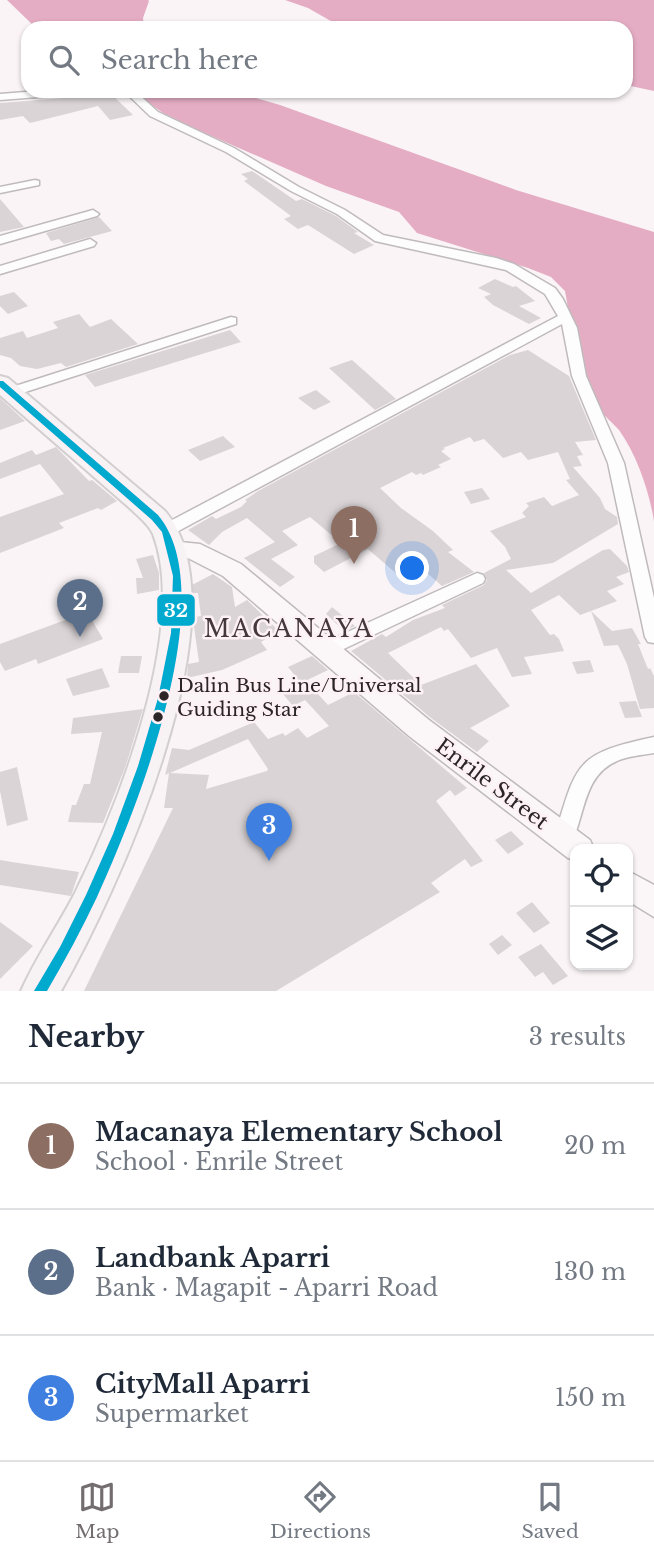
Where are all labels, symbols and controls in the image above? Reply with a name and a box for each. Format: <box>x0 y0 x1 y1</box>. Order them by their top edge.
search box <box>21 21 633 98</box>
icon: search <box>45 41 83 79</box>
text: Search here <box>101 44 258 76</box>
pin: 1 <box>331 506 377 564</box>
your location <box>395 551 429 585</box>
pin: 2 <box>57 579 103 637</box>
line badge: 32 <box>156 593 196 627</box>
text: 32 <box>164 599 188 622</box>
district label: MACANAYA <box>204 614 374 643</box>
place label: Dalin Bus Line/Universal Guiding Star <box>177 674 421 721</box>
marker: Dalin Bus Line/Universal Guiding Star <box>157 689 171 703</box>
unlabelled marker <box>151 710 165 724</box>
street label: Enrile Street <box>430 733 554 835</box>
pin: 3 <box>246 803 292 861</box>
map controls <box>570 844 633 970</box>
button: locate <box>570 844 633 907</box>
button: layers <box>570 907 633 970</box>
text: Nearby <box>28 1018 144 1055</box>
text: 3 results <box>529 1023 626 1051</box>
text: Macanaya Elementary School <box>95 1116 503 1148</box>
text: 1 <box>46 1132 56 1160</box>
text: 20 m <box>564 1132 626 1160</box>
text: School · Enrile Street <box>95 1148 343 1176</box>
text: Landbank Aparri <box>95 1242 330 1274</box>
text: 2 <box>44 1258 58 1286</box>
text: 130 m <box>554 1258 626 1286</box>
text: Bank · Magapit - Aparri Road <box>95 1274 438 1302</box>
text: CityMall Aparri <box>95 1368 310 1400</box>
text: 3 <box>44 1384 58 1412</box>
text: 150 m <box>555 1384 626 1412</box>
text: Supermarket <box>95 1400 249 1428</box>
tab: Map <box>75 1478 119 1543</box>
tab: Directions <box>270 1478 371 1543</box>
tab: Saved <box>521 1478 579 1543</box>

